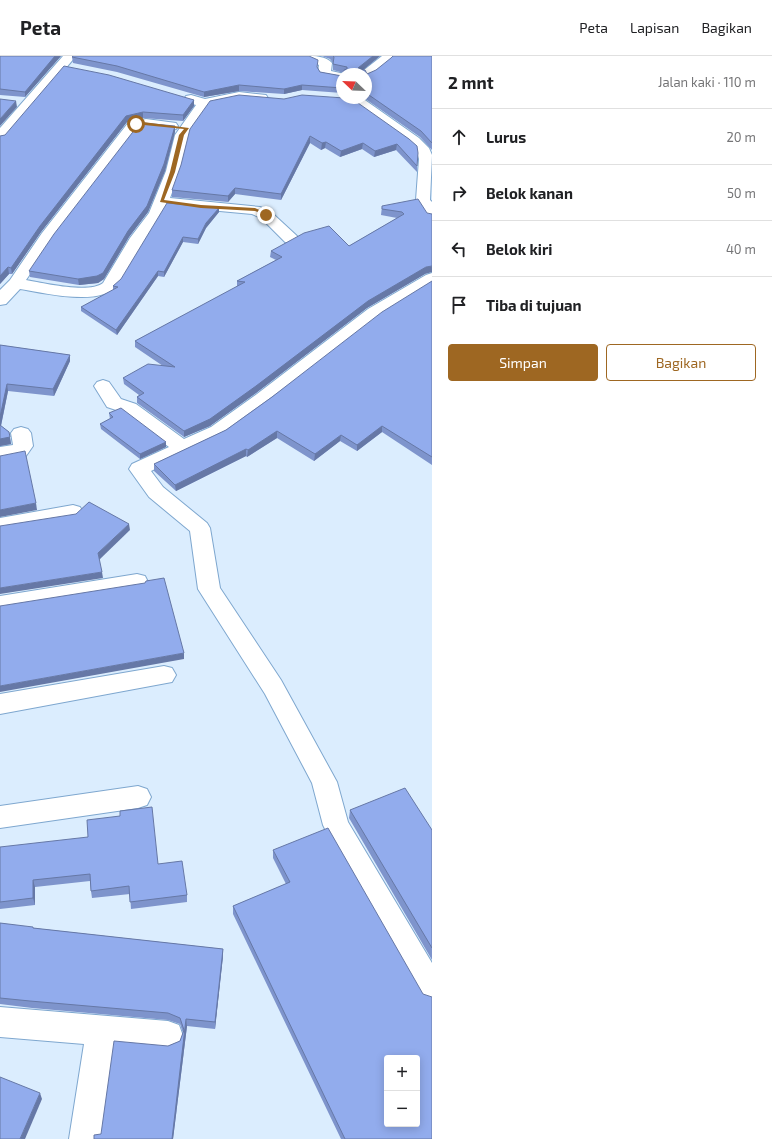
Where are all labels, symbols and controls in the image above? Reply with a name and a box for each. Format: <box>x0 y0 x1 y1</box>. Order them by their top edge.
text: Peta <box>20 16 61 39</box>
text: Peta <box>579 19 608 36</box>
text: Lapisan <box>630 19 679 36</box>
text: Bagikan <box>701 19 752 36</box>
north arrow <box>336 68 372 104</box>
text: 2 mnt <box>448 72 494 92</box>
text: Jalan kaki · 110 m <box>658 74 756 90</box>
route start <box>127 115 145 133</box>
icon: ahead <box>448 126 470 148</box>
text: Lurus <box>486 128 526 146</box>
text: 20 m <box>727 129 756 145</box>
icon: right <box>448 182 470 204</box>
text: Belok kanan <box>486 184 573 202</box>
text: 50 m <box>727 185 756 201</box>
route end <box>257 206 275 224</box>
icon: left <box>448 238 470 260</box>
text: Belok kiri <box>486 240 552 258</box>
text: 40 m <box>726 241 756 257</box>
icon: arrive <box>448 294 470 316</box>
text: Tiba di tujuan <box>486 296 582 314</box>
button: Simpan <box>448 344 598 381</box>
button: Bagikan <box>606 344 756 381</box>
map controls <box>384 1055 420 1127</box>
button: + <box>384 1055 420 1091</box>
button: − <box>384 1091 420 1127</box>

